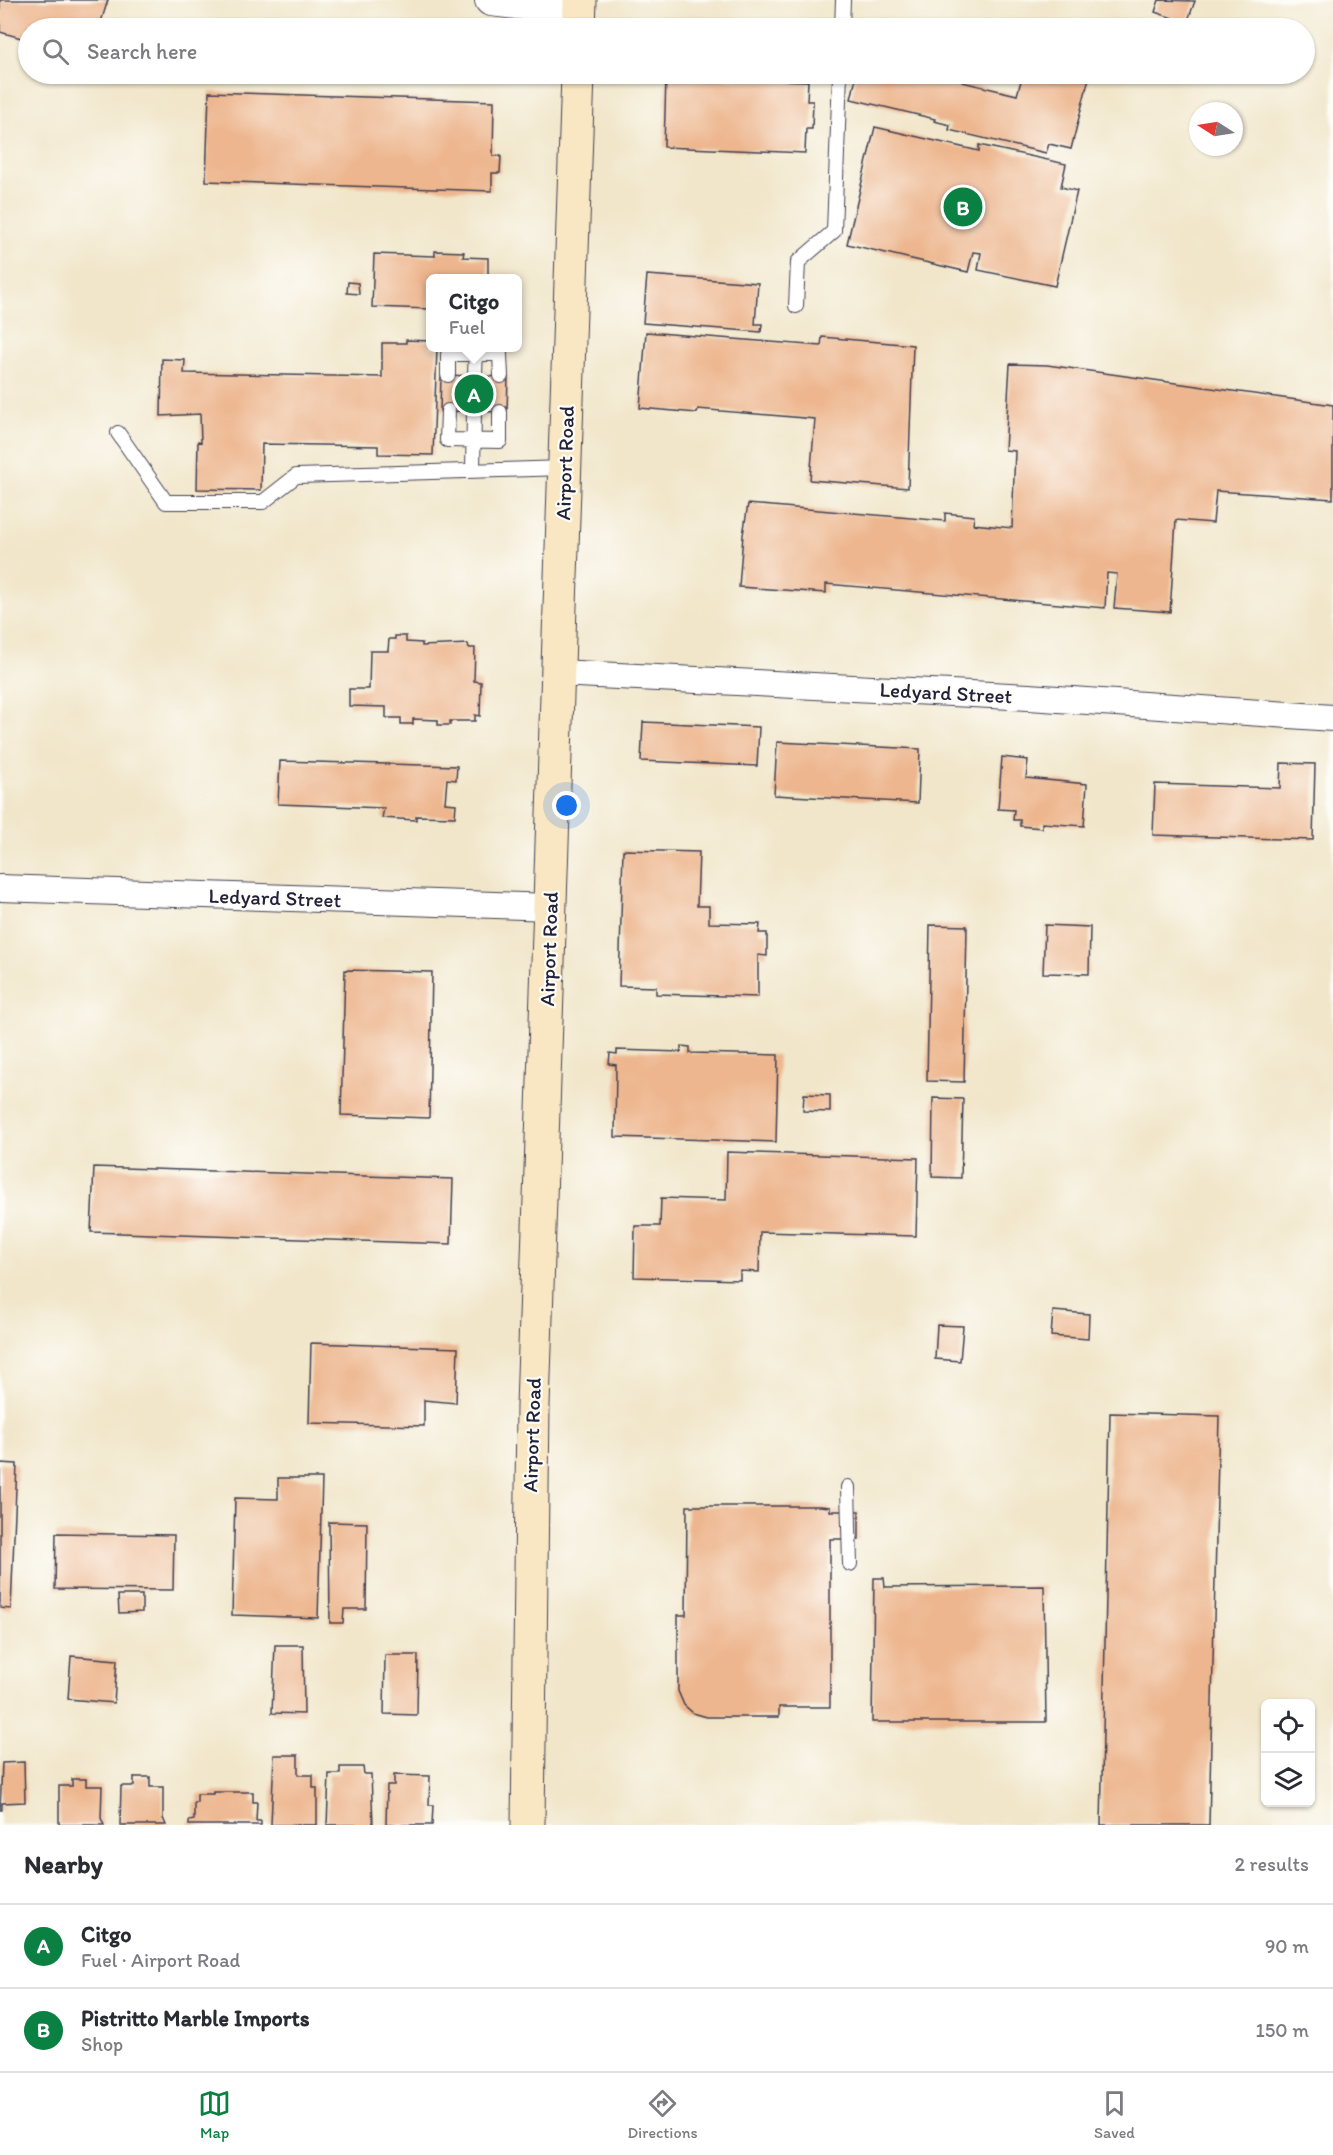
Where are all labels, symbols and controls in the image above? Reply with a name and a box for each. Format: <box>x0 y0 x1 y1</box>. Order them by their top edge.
search box <box>18 18 1315 84</box>
icon: search <box>39 35 72 68</box>
text: Search here <box>87 38 197 65</box>
north arrow <box>1189 102 1243 156</box>
pin: B <box>944 184 982 230</box>
popup <box>426 274 522 352</box>
text: Citgo <box>449 288 499 315</box>
text: Fuel <box>449 315 485 339</box>
pin: A <box>454 372 494 416</box>
street label: Airport Road <box>550 405 579 521</box>
street label: Ledyard Street <box>879 677 1013 708</box>
your location <box>552 791 581 820</box>
street label: Ledyard Street <box>208 883 342 912</box>
street label: Airport Road <box>534 891 563 1007</box>
street label: Airport Road <box>517 1377 546 1493</box>
map controls <box>1261 1699 1315 1807</box>
button: locate <box>1261 1699 1315 1753</box>
button: layers <box>1261 1753 1315 1807</box>
text: Nearby <box>24 1848 103 1880</box>
text: 2 results <box>1235 1852 1309 1876</box>
text: Citgo <box>81 1921 131 1948</box>
text: A <box>37 1934 50 1958</box>
text: 90 m <box>1265 1934 1309 1958</box>
text: Fuel · Airport Road <box>81 1948 240 1972</box>
text: Pistritto Marble Imports <box>81 2005 309 2032</box>
text: B <box>37 2018 50 2042</box>
text: 150 m <box>1256 2018 1309 2042</box>
text: Shop <box>81 2032 123 2056</box>
tab: Map <box>198 2087 231 2142</box>
tab: Directions <box>627 2087 698 2142</box>
tab: Saved <box>1094 2087 1135 2142</box>

